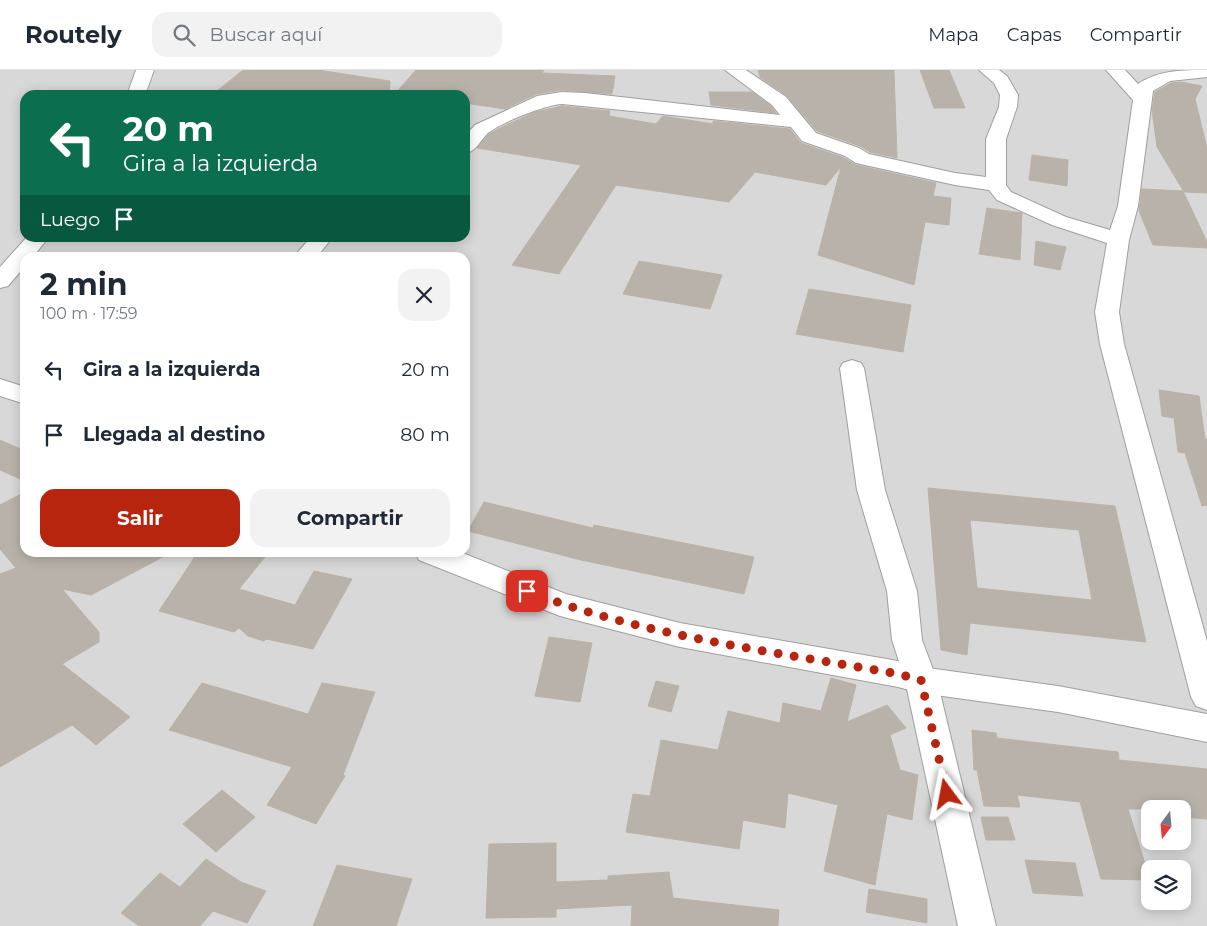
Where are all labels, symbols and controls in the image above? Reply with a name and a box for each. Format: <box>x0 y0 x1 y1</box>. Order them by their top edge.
search box <box>152 12 502 57</box>
text: Routely <box>25 20 122 49</box>
icon: search <box>170 21 198 49</box>
text: Buscar aquí <box>210 23 322 46</box>
text: Mapa <box>928 24 979 46</box>
text: Capas <box>1007 24 1062 46</box>
text: Compartir <box>1090 24 1182 46</box>
text: 20 m <box>123 107 214 150</box>
icon: left <box>40 110 105 175</box>
text: Gira a la izquierda <box>123 150 318 177</box>
icon: arrive <box>110 205 138 233</box>
text: Luego <box>40 208 100 231</box>
text: 2 min <box>40 266 127 303</box>
button: close <box>398 269 450 321</box>
text: 100 m · 17:59 <box>40 304 138 323</box>
icon: left <box>40 356 68 384</box>
text: Gira a la izquierda <box>83 358 261 381</box>
text: 20 m <box>402 358 450 381</box>
icon: arrive <box>40 421 68 449</box>
text: Llegada al destino <box>83 423 265 446</box>
text: 80 m <box>400 423 450 446</box>
button: Salir <box>40 489 240 547</box>
button: Compartir <box>250 489 450 547</box>
pin <box>506 570 548 612</box>
icon: arrive <box>513 577 541 605</box>
position arrow <box>920 767 972 819</box>
north arrow <box>1141 800 1191 850</box>
map controls <box>1141 800 1191 910</box>
button: layers <box>1141 860 1191 910</box>

